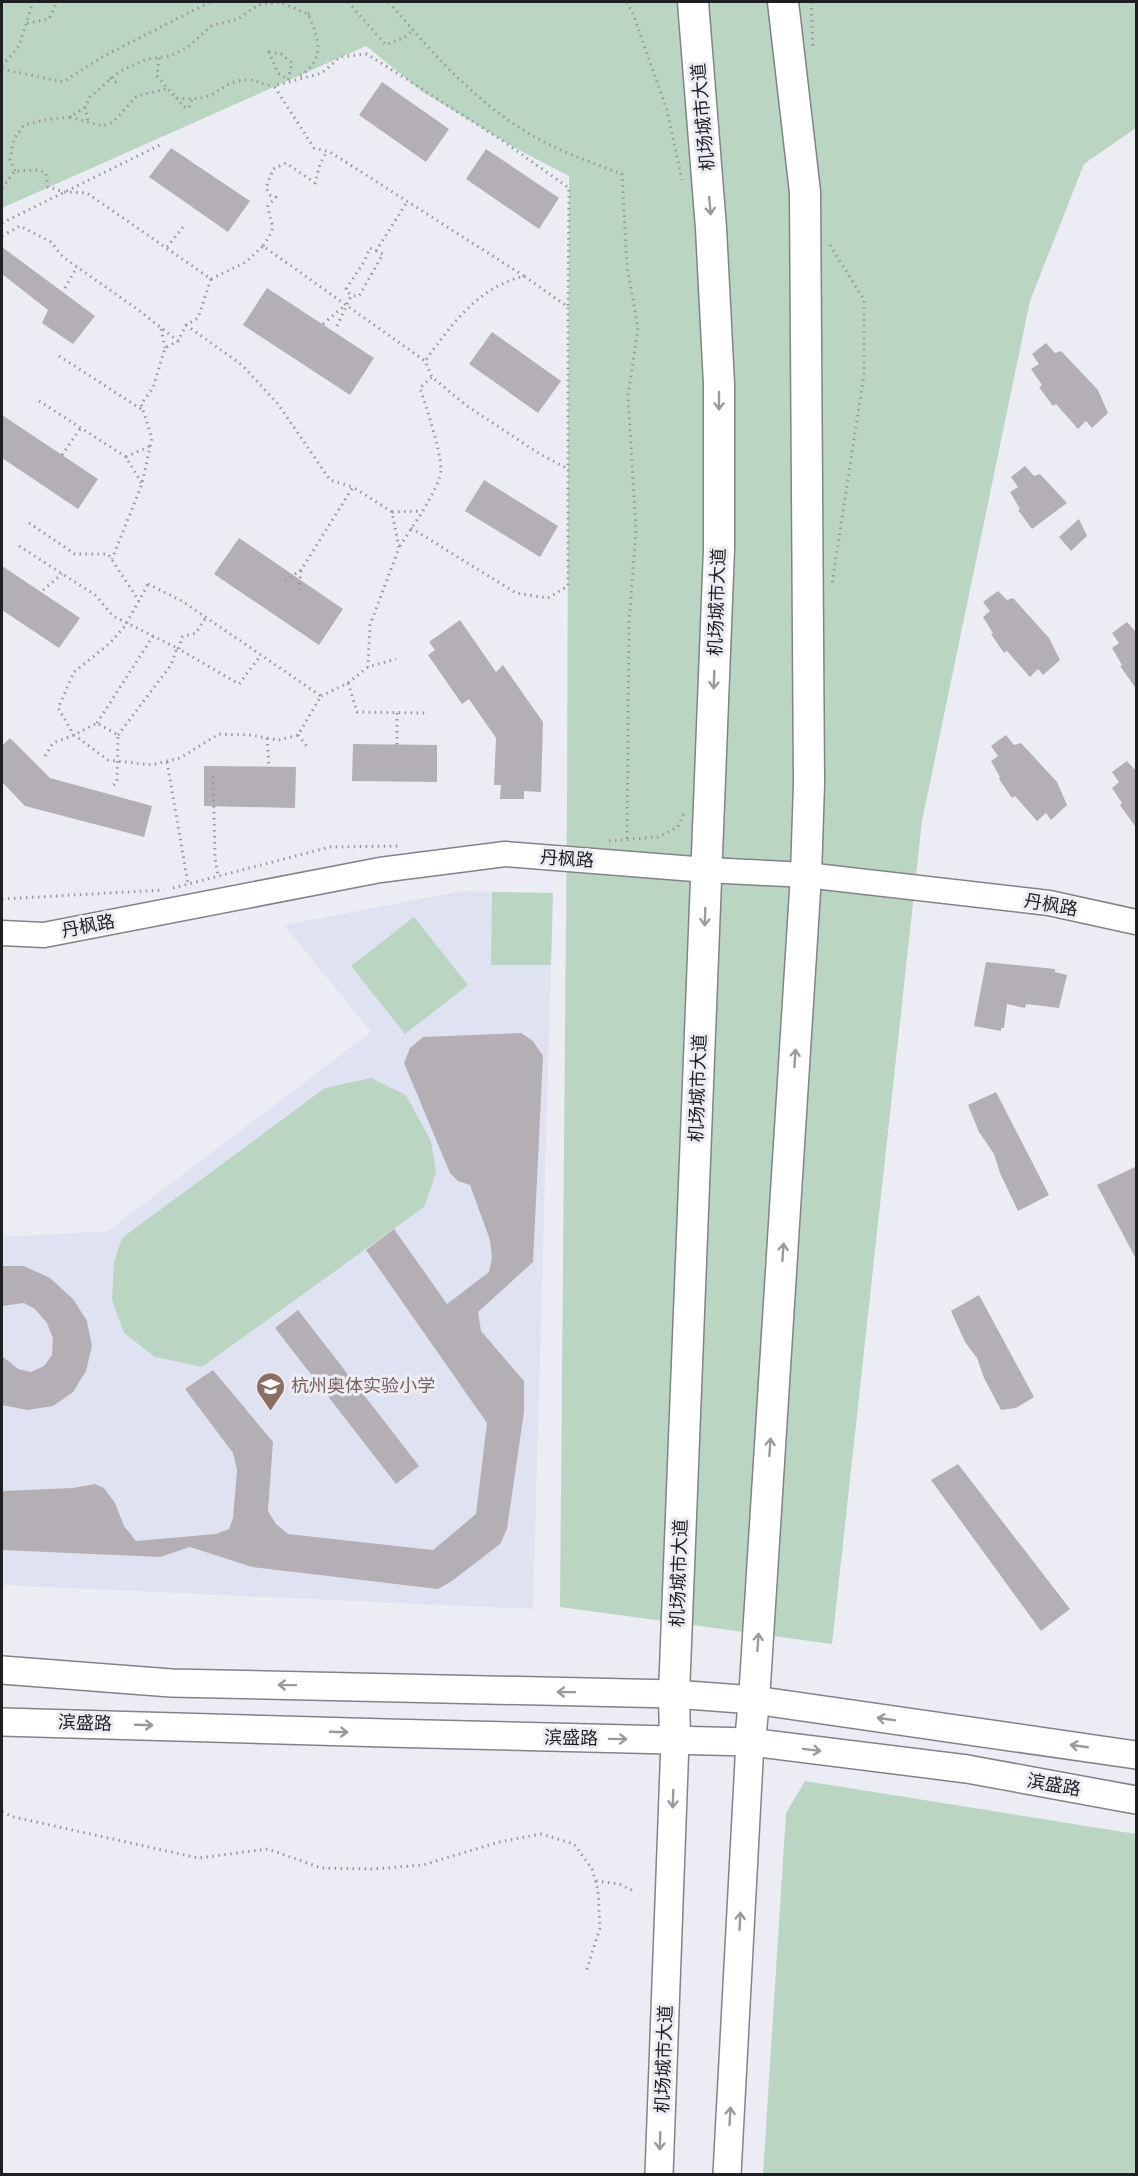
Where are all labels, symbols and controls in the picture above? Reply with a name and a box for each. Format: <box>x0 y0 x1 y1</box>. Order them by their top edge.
street label: 机场城市大道 <box>687 62 719 172</box>
one-way arrow <box>704 196 715 216</box>
one-way arrow <box>713 391 725 411</box>
street label: 机场城市大道 <box>704 548 730 656</box>
one-way arrow <box>708 670 719 690</box>
street label: 丹枫路 <box>539 846 595 872</box>
street label: 丹枫路 <box>1023 889 1079 921</box>
one-way arrow <box>699 906 710 926</box>
street label: 丹枫路 <box>59 910 117 942</box>
street label: 机场城市大道 <box>685 1034 711 1142</box>
one-way arrow <box>790 1048 801 1068</box>
one-way arrow <box>777 1243 788 1263</box>
school or university icon: 杭州奥体实验小学 <box>254 1370 286 1412</box>
place label: 杭州奥体实验小学 <box>291 1375 435 1397</box>
one-way arrow <box>765 1437 776 1457</box>
street label: 机场城市大道 <box>666 1519 692 1627</box>
one-way arrow <box>753 1632 764 1652</box>
one-way arrow <box>278 1679 298 1691</box>
one-way arrow <box>557 1686 577 1697</box>
street label: 滨盛路 <box>58 1711 112 1735</box>
one-way arrow <box>876 1713 896 1724</box>
one-way arrow <box>133 1719 153 1731</box>
one-way arrow <box>328 1726 348 1737</box>
street label: 滨盛路 <box>544 1727 598 1749</box>
one-way arrow <box>607 1733 627 1745</box>
one-way arrow <box>1069 1741 1089 1752</box>
one-way arrow <box>802 1744 822 1755</box>
street label: 滨盛路 <box>1026 1769 1082 1801</box>
one-way arrow <box>668 1789 679 1809</box>
one-way arrow <box>735 1912 746 1932</box>
street label: 机场城市大道 <box>651 2005 677 2113</box>
one-way arrow <box>725 2107 736 2127</box>
one-way arrow <box>655 2130 666 2150</box>

